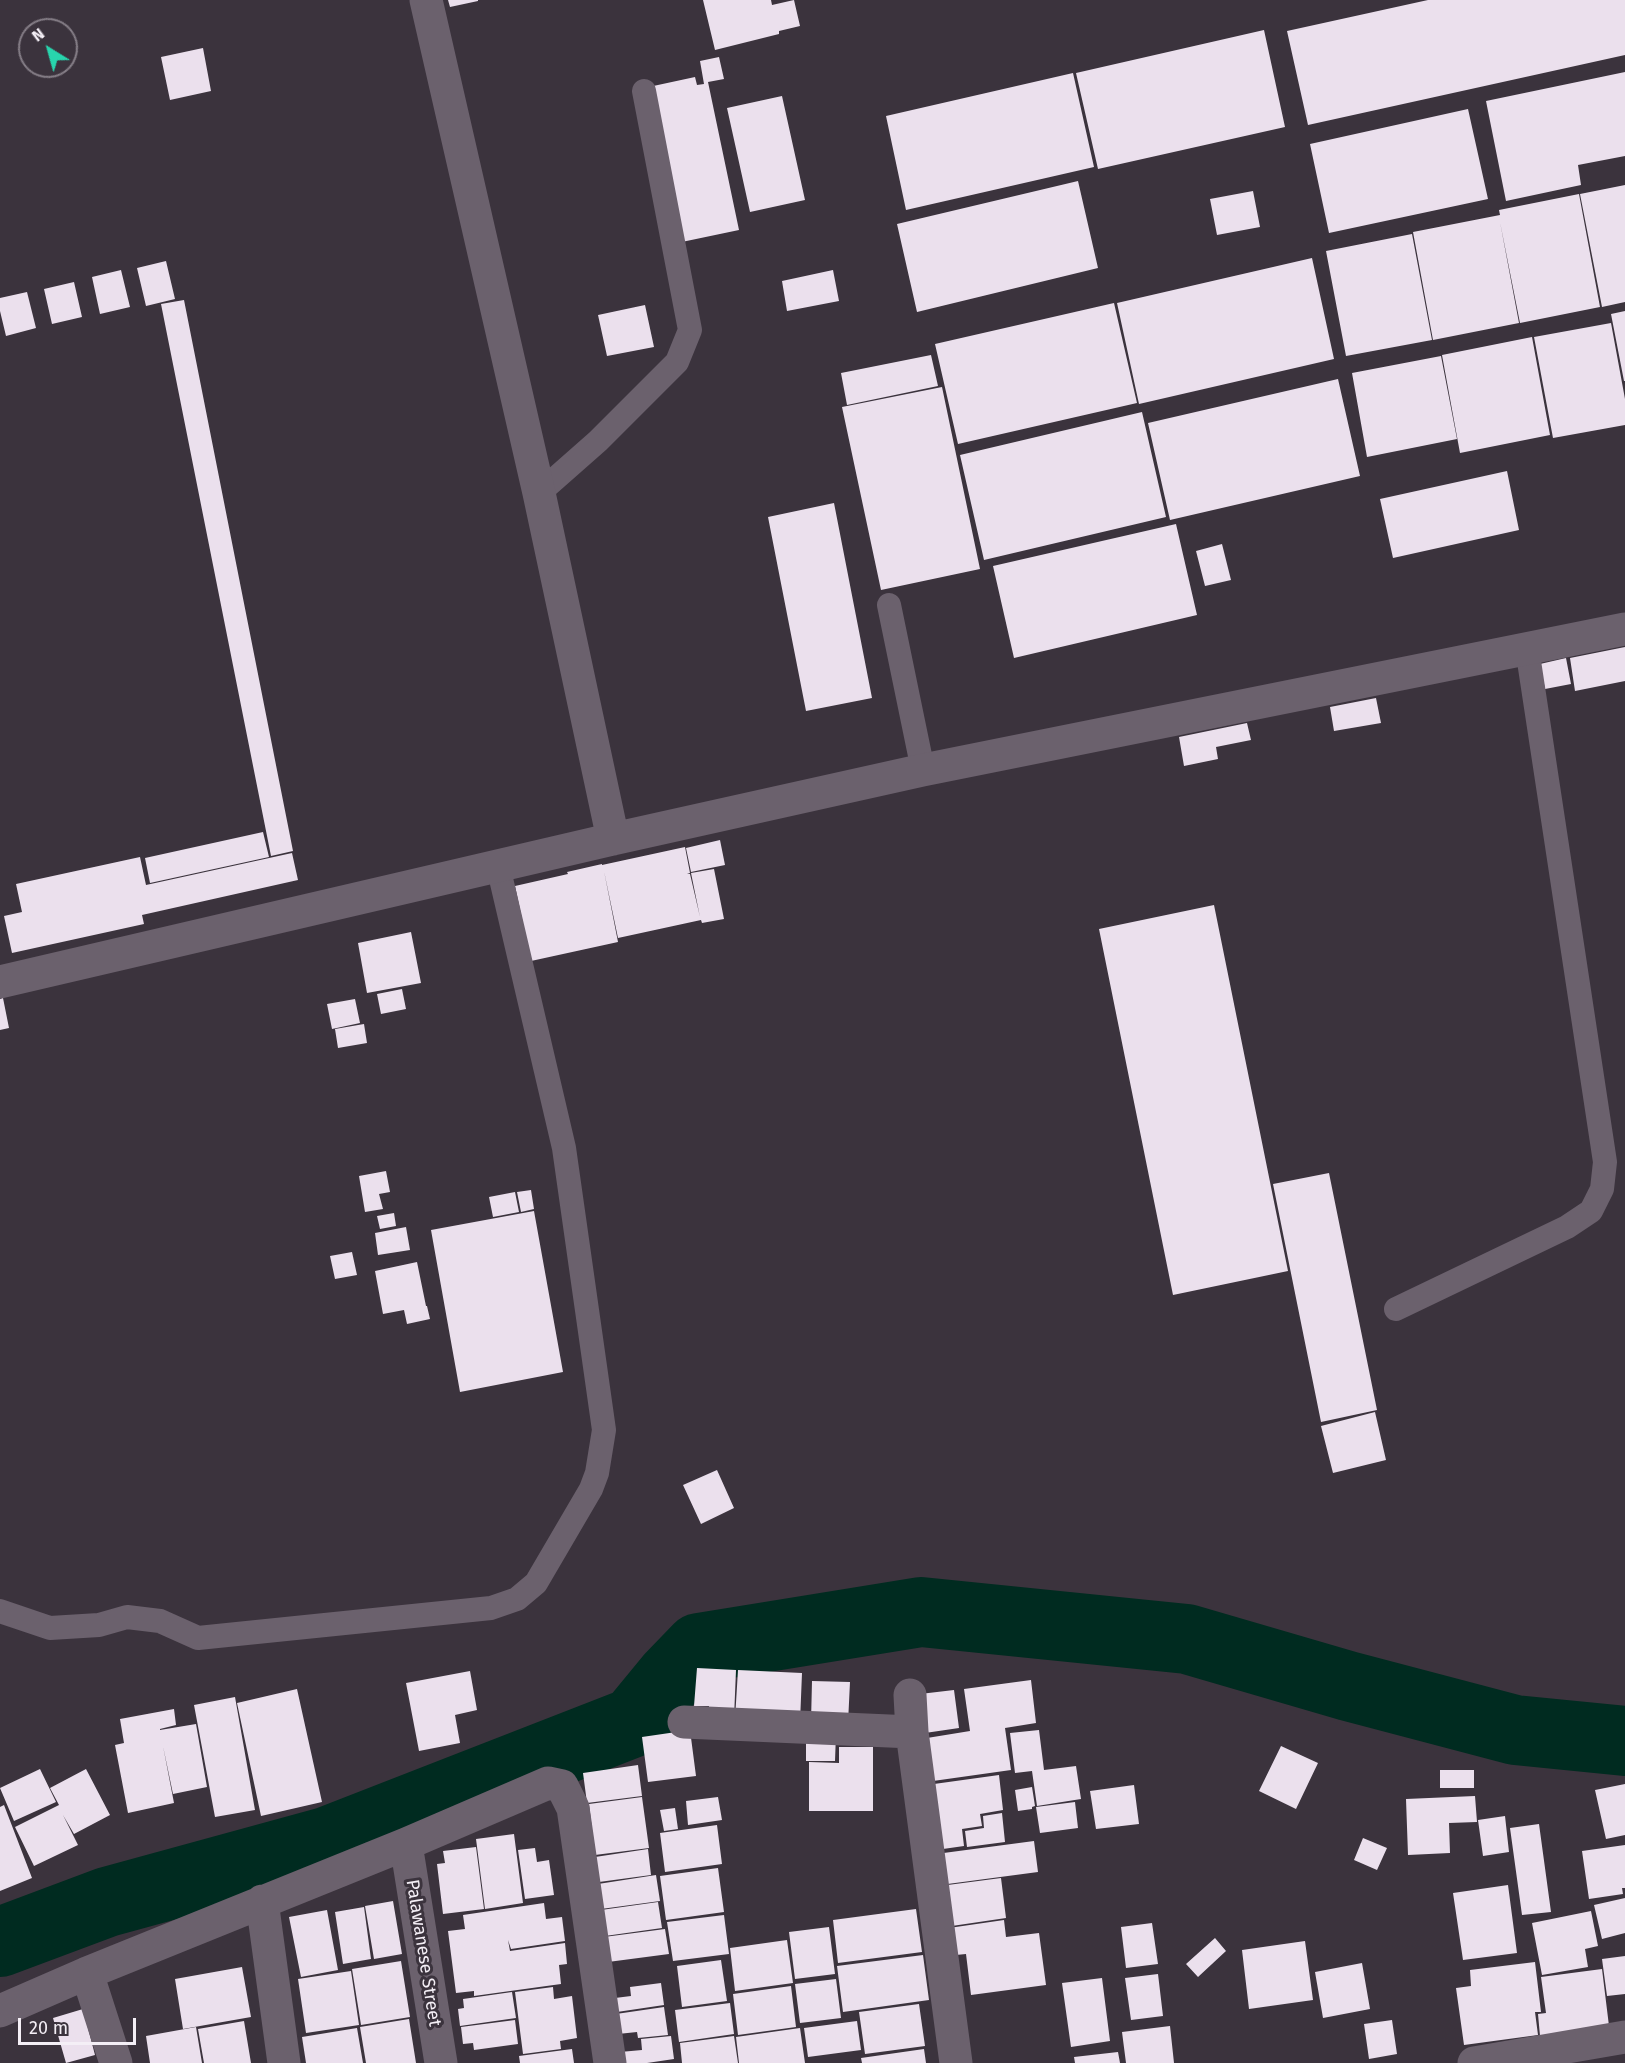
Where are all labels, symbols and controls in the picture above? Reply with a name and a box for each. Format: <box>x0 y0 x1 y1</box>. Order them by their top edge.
north arrow <box>18 18 78 78</box>
text: N <box>28 24 48 46</box>
street label: Palawanese Street <box>401 1878 445 2028</box>
scale bar <box>21 2006 140 2044</box>
text: 20 m <box>29 2017 68 2039</box>

